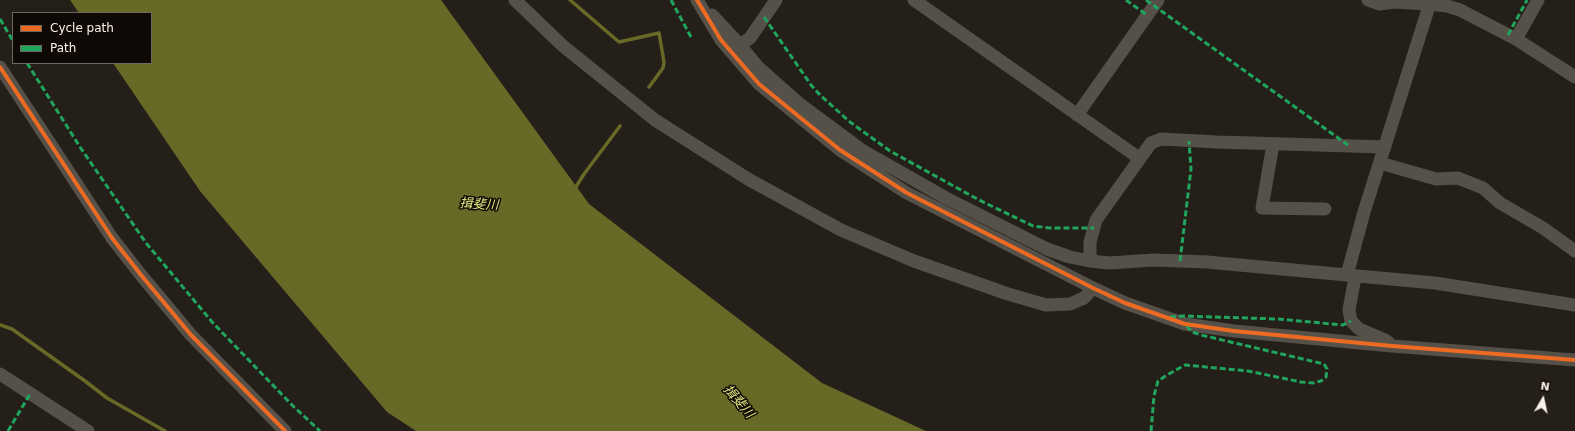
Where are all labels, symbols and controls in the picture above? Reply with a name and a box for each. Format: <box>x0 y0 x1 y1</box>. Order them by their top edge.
legend <box>12 12 152 64</box>
text: Cycle path <box>50 21 114 35</box>
text: Path <box>50 41 76 55</box>
water label: 揖斐川 <box>459 196 499 214</box>
north arrow <box>1523 379 1563 419</box>
text: N <box>1539 380 1551 394</box>
water label: 揖斐川 <box>719 382 757 422</box>

